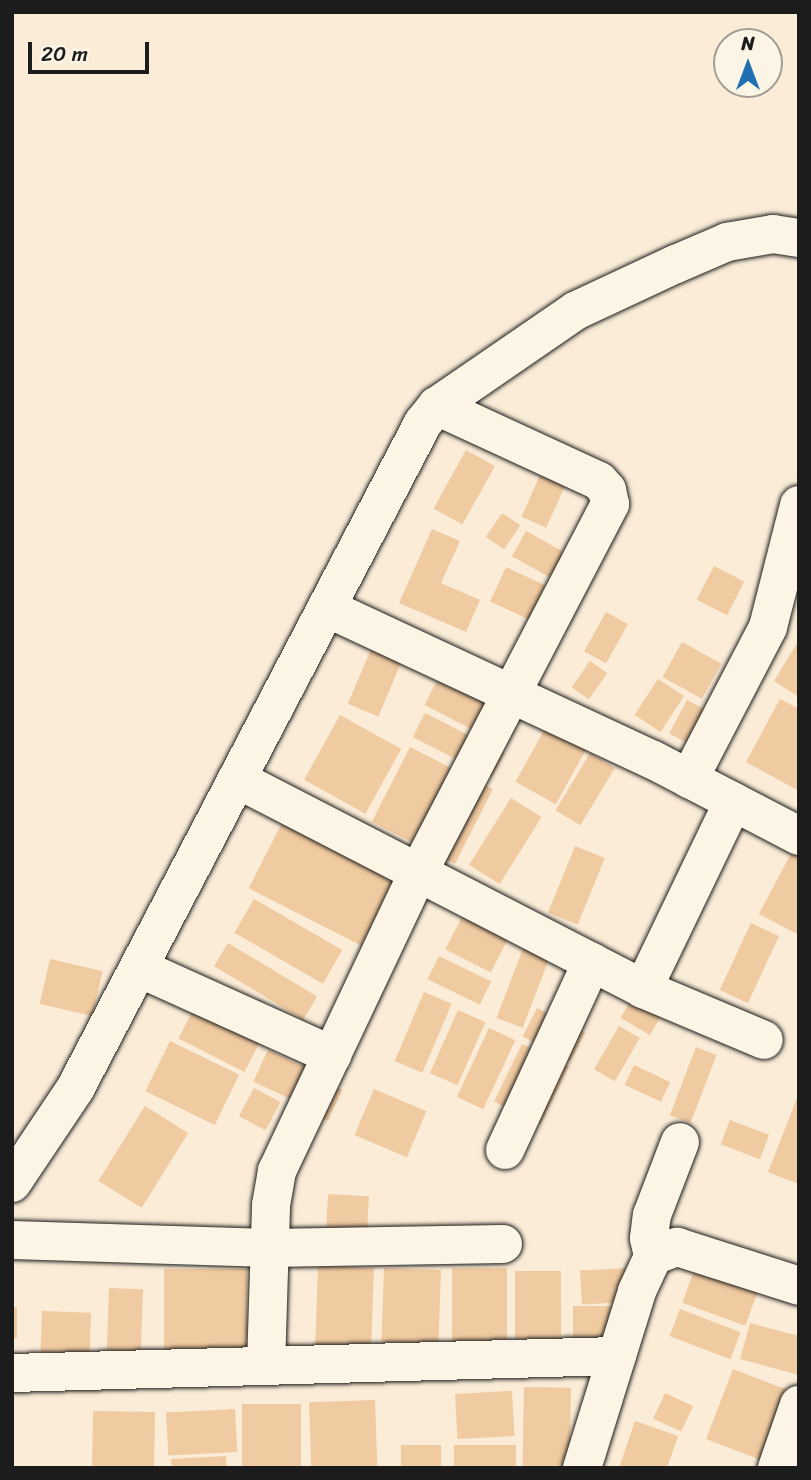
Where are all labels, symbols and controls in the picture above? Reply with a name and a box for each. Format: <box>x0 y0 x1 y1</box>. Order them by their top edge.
text: N <box>741 27 755 60</box>
scale bar <box>32 28 152 72</box>
north arrow <box>713 28 783 98</box>
text: 20 m <box>41 35 88 73</box>

